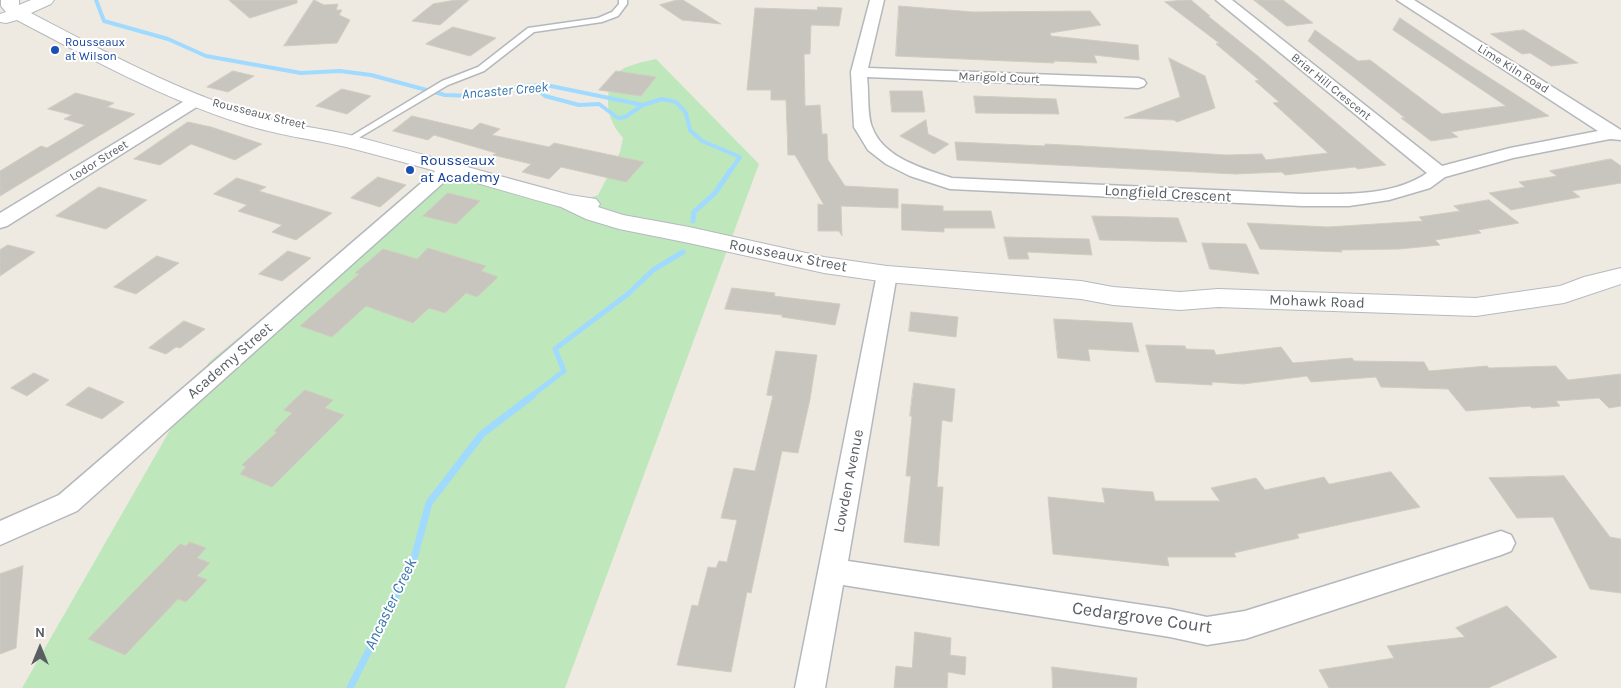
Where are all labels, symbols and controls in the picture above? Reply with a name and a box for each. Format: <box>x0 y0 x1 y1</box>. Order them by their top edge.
place label: Rousseaux at Wilson <box>65 36 125 64</box>
street label: Lime Kiln Road <box>1475 41 1551 97</box>
marker: Rousseaux at Wilson <box>49 44 61 56</box>
street label: Briar Hill Crescent <box>1288 50 1374 124</box>
street label: Marigold Court <box>958 69 1040 87</box>
water label: Ancaster Creek <box>461 79 549 103</box>
street label: Rousseaux Street <box>211 95 307 133</box>
street label: Lodor Street <box>67 137 131 185</box>
place label: Rousseaux at Academy <box>420 152 500 187</box>
marker: Rousseaux at Academy <box>404 164 416 176</box>
street label: Longfield Crescent <box>1104 182 1232 206</box>
street label: Rousseaux Street <box>728 236 848 276</box>
street label: Mohawk Road <box>1269 291 1365 313</box>
street label: Academy Street <box>184 319 276 403</box>
street label: Lowden Avenue <box>830 428 868 534</box>
water label: Ancaster Creek <box>361 555 421 653</box>
street label: Cedargrove Court <box>1071 597 1213 639</box>
north arrow <box>15 623 65 673</box>
text: N <box>35 624 45 641</box>

